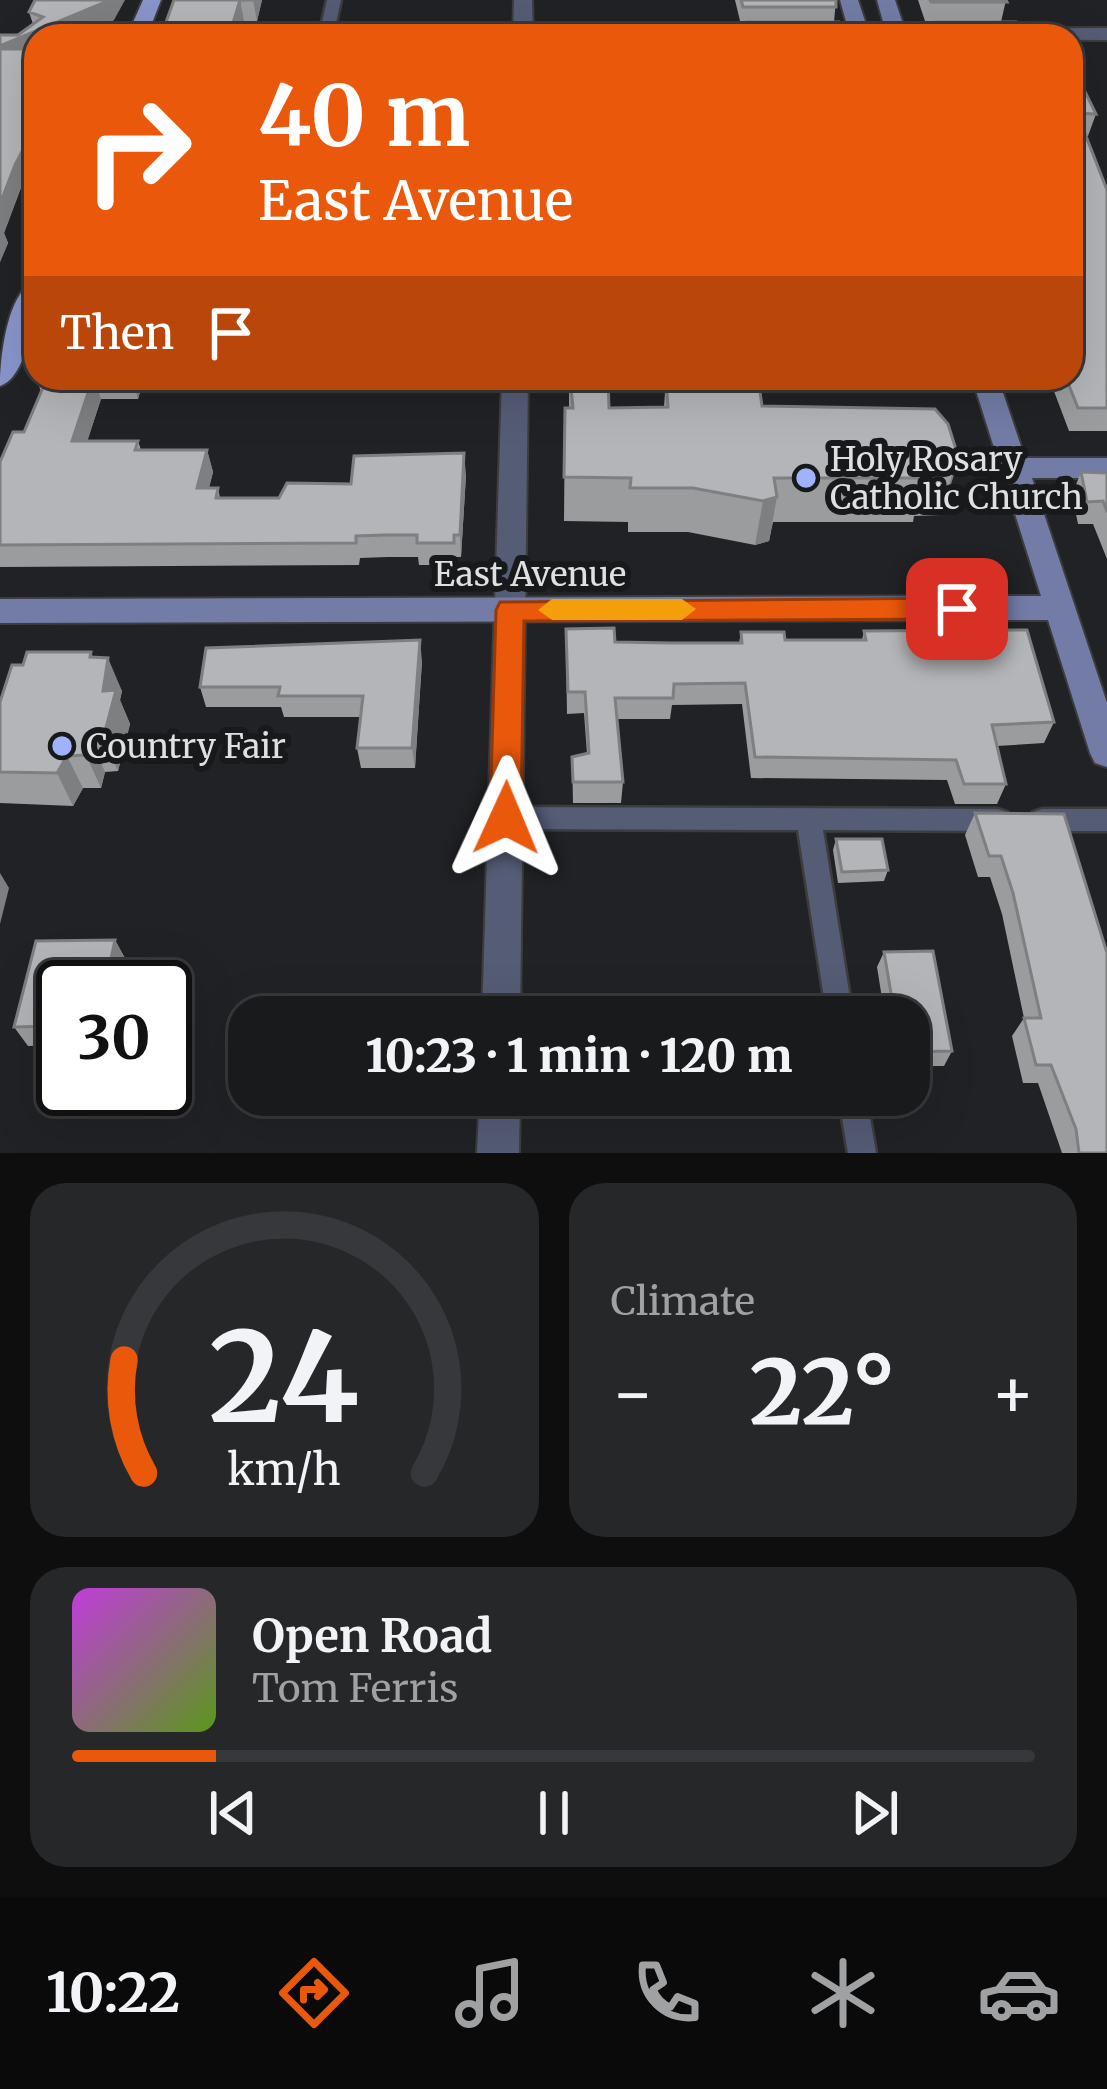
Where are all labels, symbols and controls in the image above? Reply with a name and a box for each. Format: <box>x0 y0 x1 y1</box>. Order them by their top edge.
text: 40 m <box>258 63 470 169</box>
icon: right <box>60 72 216 228</box>
text: East Avenue <box>258 167 573 235</box>
icon: arrive <box>198 300 264 366</box>
text: Then <box>60 305 174 361</box>
place label: Holy Rosary Catholic Church <box>830 439 1083 518</box>
marker: Holy Rosary Catholic Church <box>793 465 819 491</box>
street label: East Avenue <box>434 554 626 595</box>
pin <box>906 558 1008 660</box>
icon: arrive <box>924 576 990 642</box>
place label: Country Fair <box>86 726 286 767</box>
marker: Country Fair <box>49 733 75 759</box>
position arrow <box>443 755 569 881</box>
speed limit sign: 30 <box>36 960 192 1116</box>
text: 10:23 · 1 min · 120 m <box>366 1028 792 1084</box>
text: Climate <box>611 1277 755 1326</box>
text: 24 <box>209 1299 359 1456</box>
text: 22° <box>749 1336 896 1450</box>
text: − <box>611 1352 655 1435</box>
text: + <box>991 1352 1035 1435</box>
text: km/h <box>227 1443 341 1497</box>
text: Open Road <box>252 1608 492 1664</box>
text: Tom Ferris <box>252 1664 458 1713</box>
icon: previous <box>200 1780 266 1846</box>
icon: pause <box>521 1780 587 1846</box>
icon: next <box>842 1780 908 1846</box>
icon: directions <box>272 1951 356 2035</box>
icon: music <box>448 1951 532 2035</box>
icon: phone <box>625 1951 709 2035</box>
icon: climate <box>801 1951 885 2035</box>
icon: car <box>977 1951 1061 2035</box>
text: 10:22 <box>46 1959 180 2027</box>

